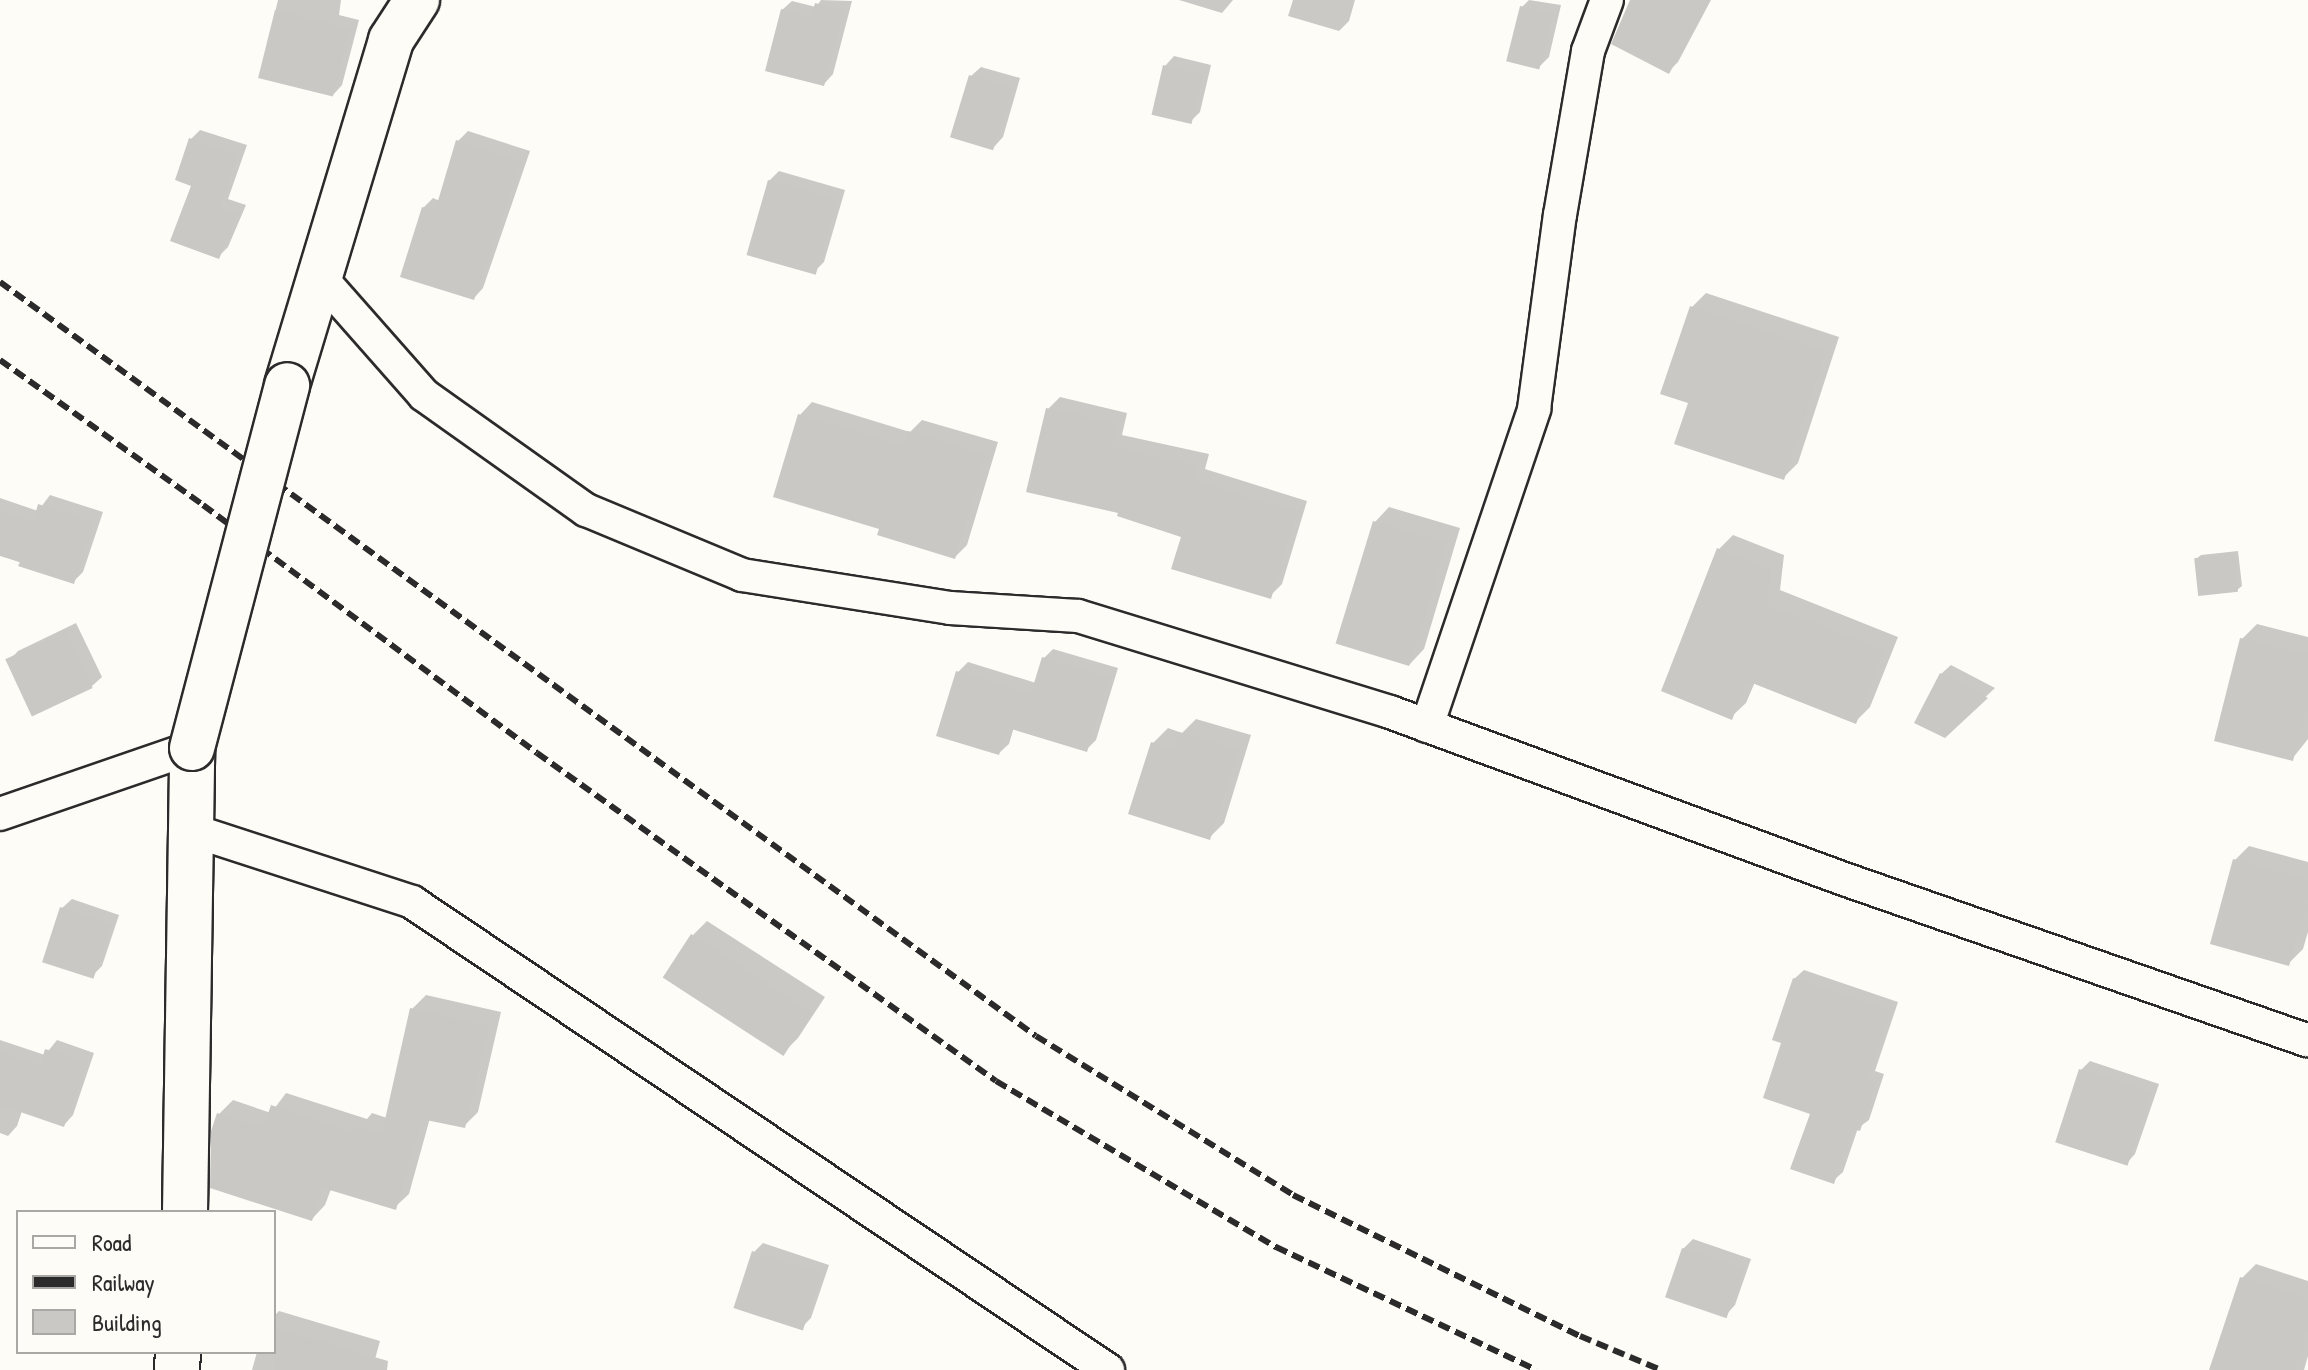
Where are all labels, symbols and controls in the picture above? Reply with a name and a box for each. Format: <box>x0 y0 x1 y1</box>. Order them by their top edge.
legend <box>16 1210 276 1354</box>
text: Road <box>92 1226 131 1258</box>
text: Railway <box>92 1266 155 1298</box>
text: Building <box>92 1306 162 1338</box>

